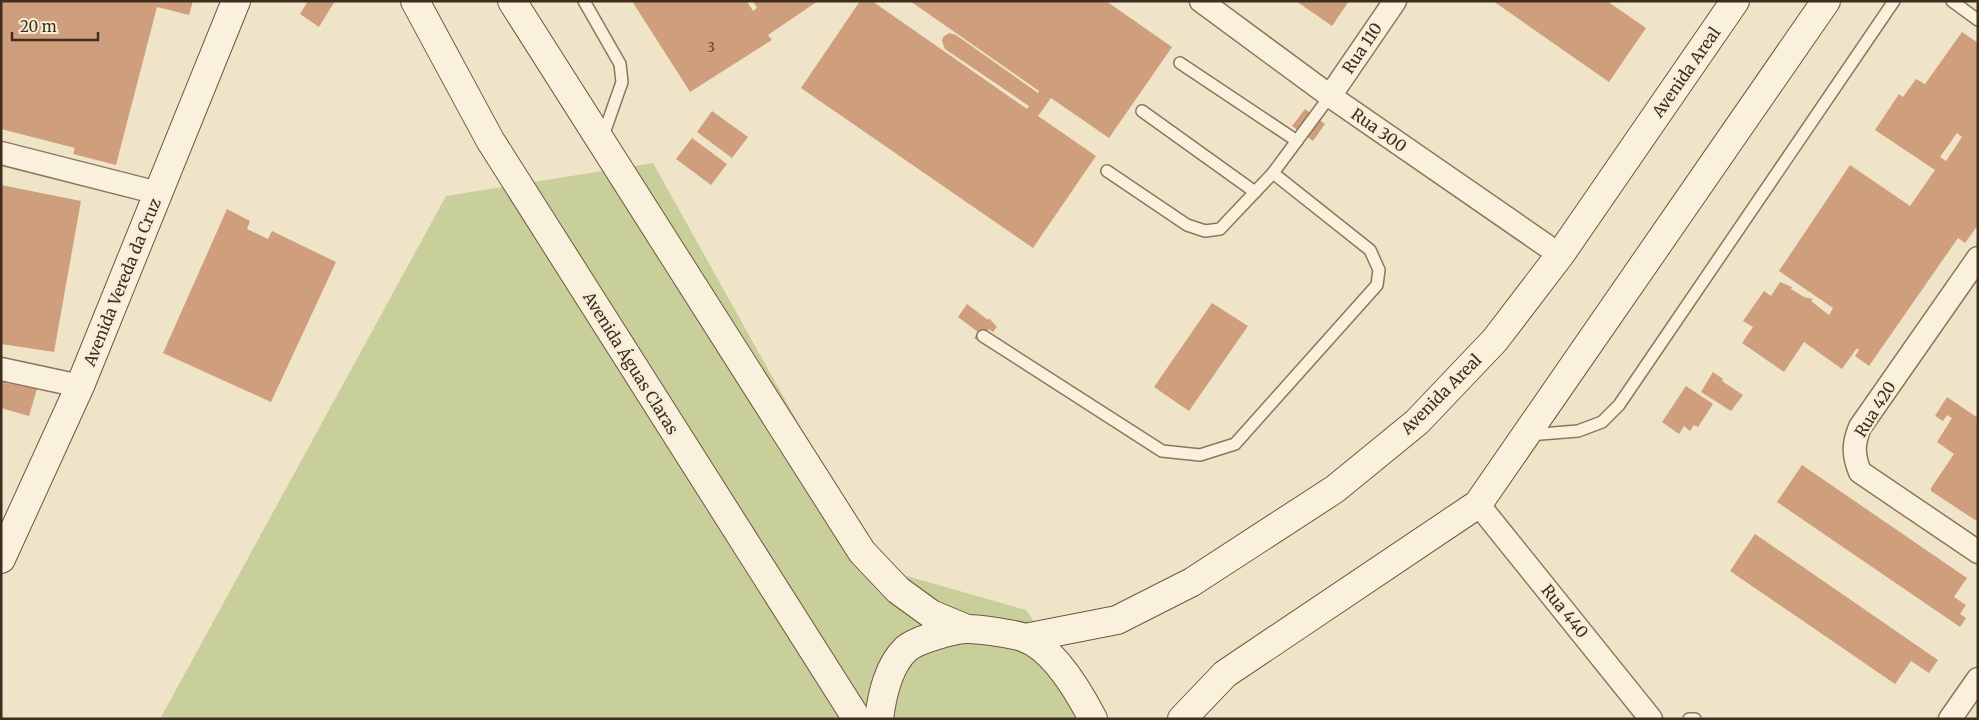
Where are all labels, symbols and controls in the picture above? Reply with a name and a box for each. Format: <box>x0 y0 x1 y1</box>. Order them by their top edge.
scale bar <box>12 10 99 42</box>
text: 20 m <box>20 17 57 36</box>
street label: Rua 110 <box>1338 19 1386 77</box>
street label: Avenida Areal <box>1647 23 1724 122</box>
house number: 3 <box>707 38 715 56</box>
street label: Rua 300 <box>1347 104 1411 156</box>
street label: Avenida Vereda da Cruz <box>79 195 165 370</box>
street label: Avenida Águas Claras <box>578 287 683 438</box>
street label: Avenida Areal <box>1396 350 1485 439</box>
street label: Rua 420 <box>1850 377 1900 441</box>
street label: Rua 440 <box>1537 580 1593 642</box>

